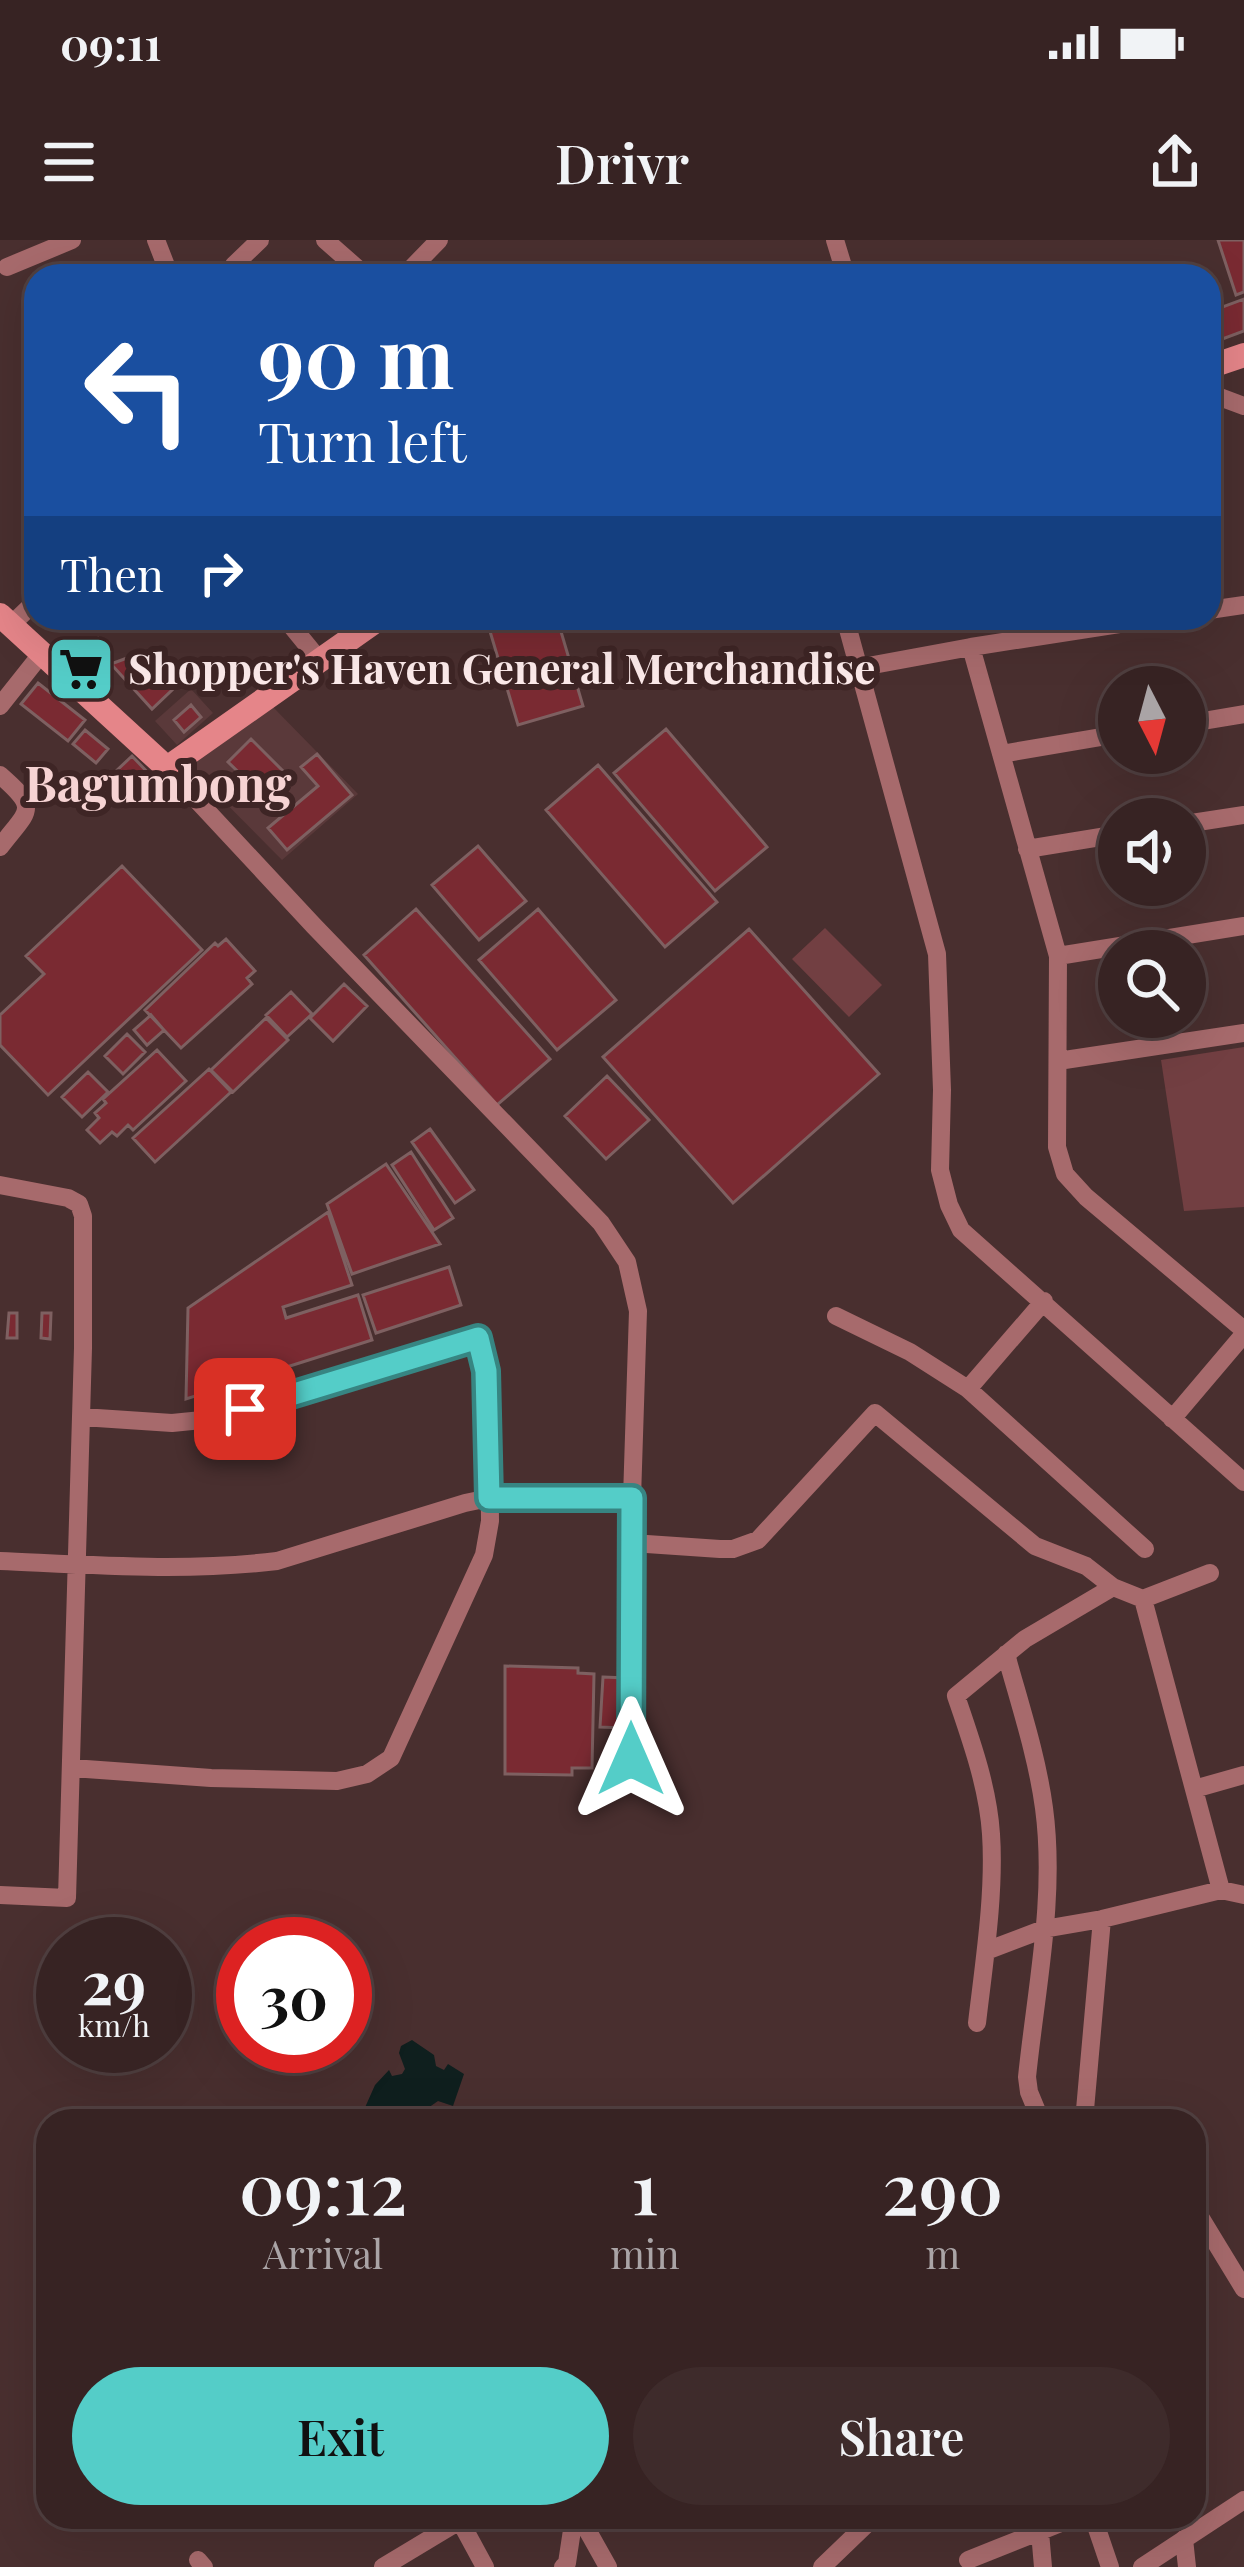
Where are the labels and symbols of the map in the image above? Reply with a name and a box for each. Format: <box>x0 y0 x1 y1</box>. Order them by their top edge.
supermarket icon: Shopper's Haven General Merchandise <box>46 634 116 704</box>
place label: Shopper's Haven General Merchandise <box>128 639 875 695</box>
north arrow <box>1098 666 1206 774</box>
district label: Bagumbong <box>24 750 292 814</box>
pin <box>194 1358 296 1460</box>
position arrow <box>568 1696 694 1822</box>
speed limit sign: 30 <box>216 1917 372 2073</box>

